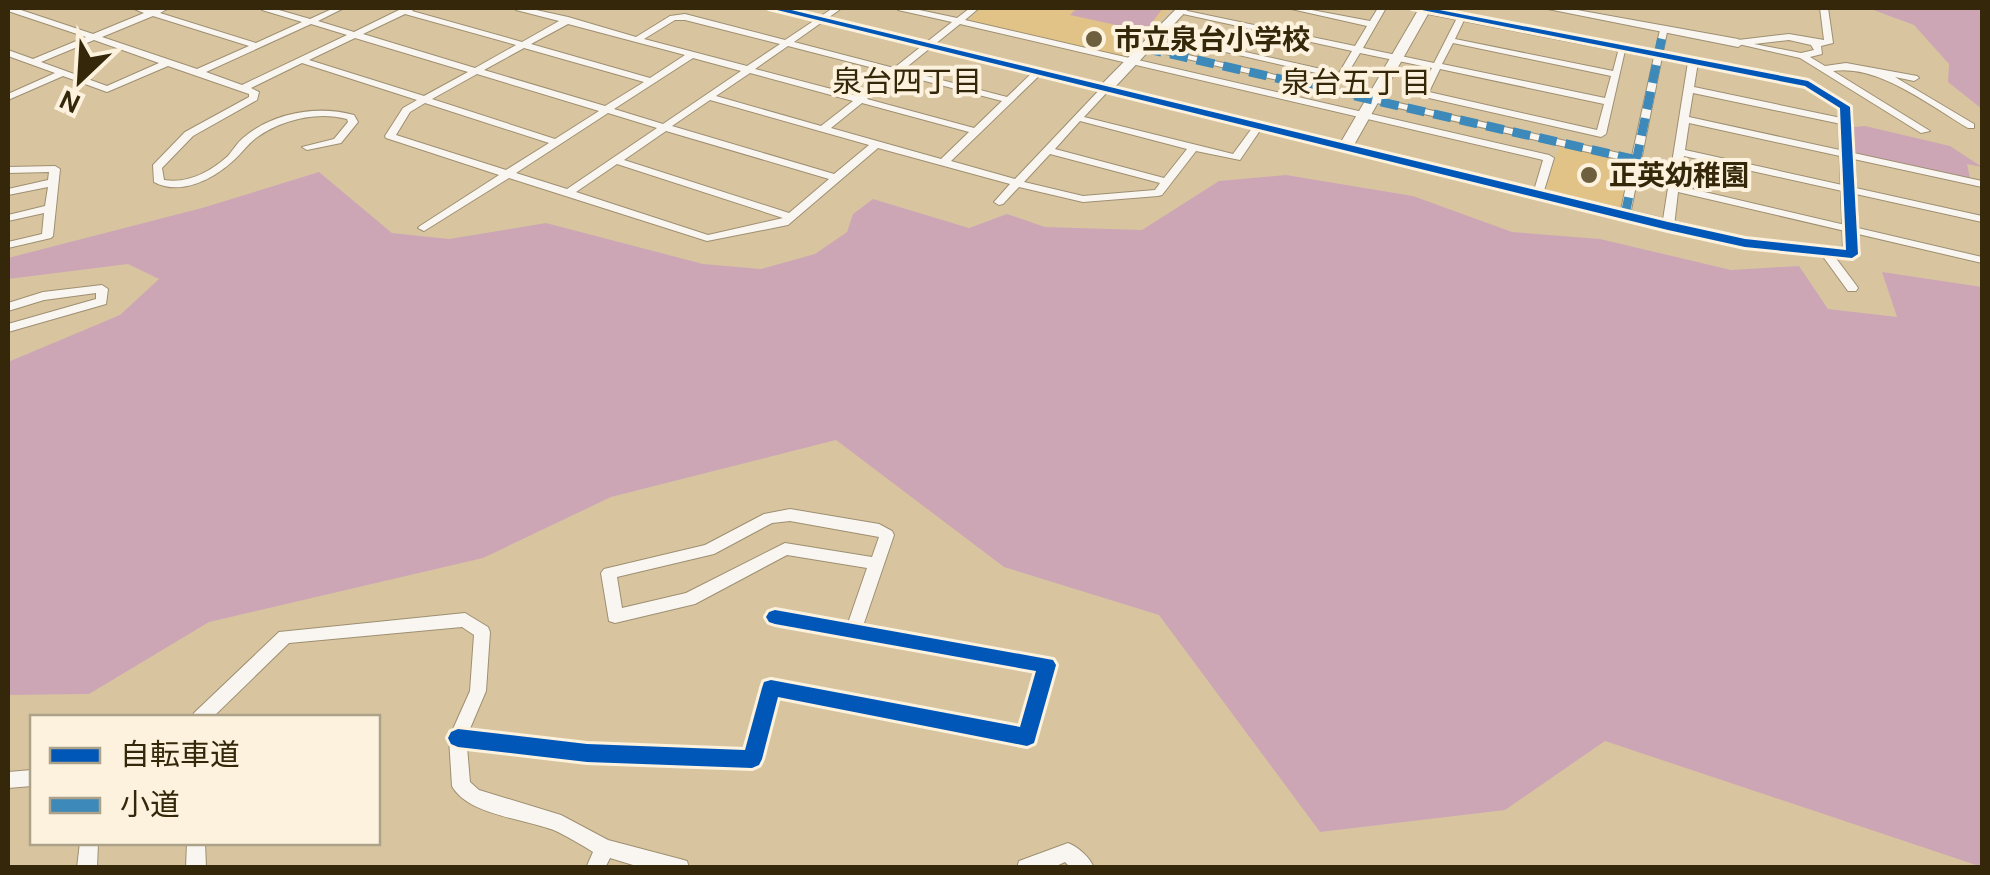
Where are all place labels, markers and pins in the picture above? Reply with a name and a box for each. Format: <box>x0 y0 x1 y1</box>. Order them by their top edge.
place label: 市立泉台小学校 <box>1114 23 1310 56</box>
marker: 市立泉台小学校 <box>1083 28 1105 50</box>
place label: 正英幼稚園 <box>1609 159 1749 192</box>
marker: 正英幼稚園 <box>1578 164 1600 186</box>

